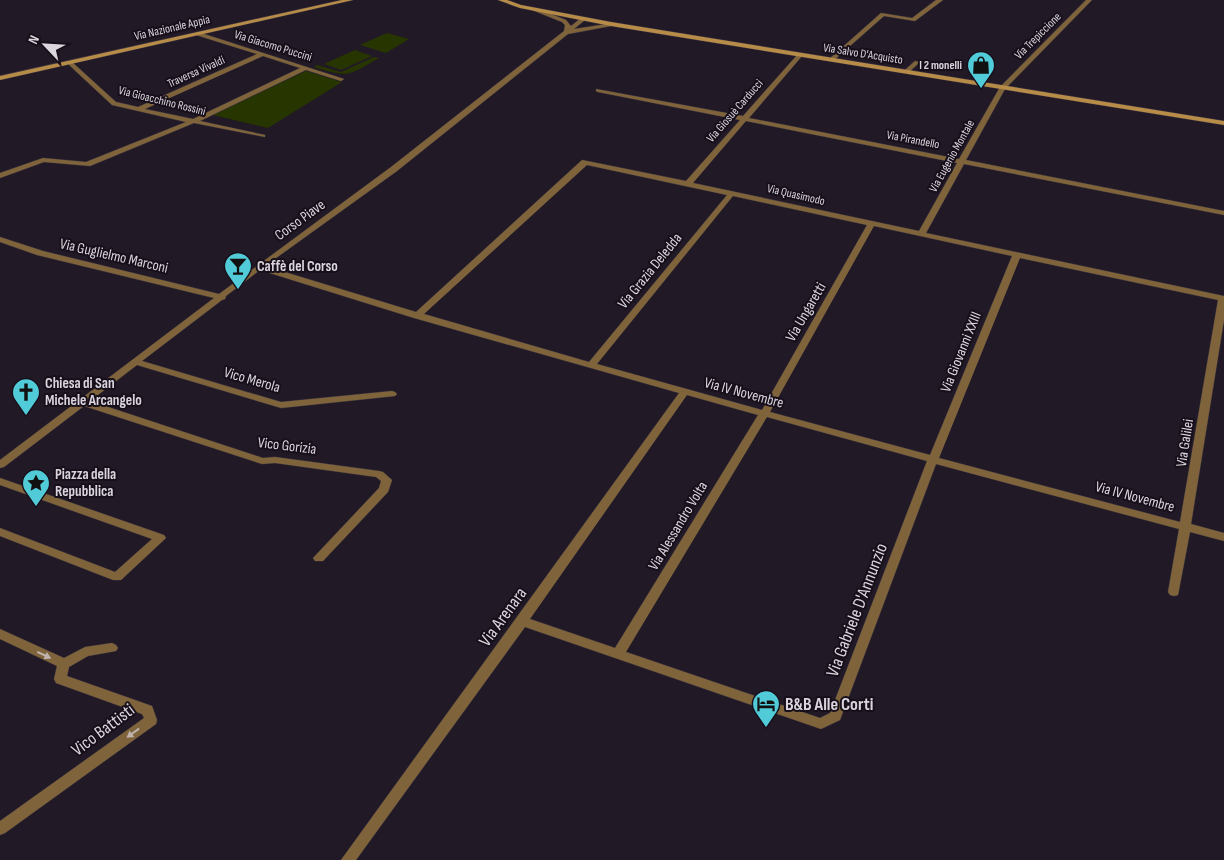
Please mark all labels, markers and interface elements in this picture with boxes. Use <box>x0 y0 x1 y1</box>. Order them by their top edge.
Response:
street label: Via Trepiccione <box>1011 9 1065 63</box>
street label: Via Nazionale Appia <box>133 12 212 44</box>
north arrow <box>20 20 70 70</box>
street label: Via Giacomo Puccini <box>232 27 314 65</box>
text: N <box>24 33 43 47</box>
street label: Via Salvo D'Acquisto <box>822 40 904 68</box>
shop icon: I 2 monelli <box>966 50 996 89</box>
street label: Traversa Vivaldi <box>165 53 227 91</box>
place label: I 2 monelli <box>919 58 962 73</box>
street label: Via Giosuè Carducci <box>704 76 766 146</box>
street label: Via Gioacchino Rossini <box>117 83 207 119</box>
street label: Via Eugenio Montale <box>926 117 978 195</box>
street label: Via Pirandello <box>885 128 941 152</box>
street label: Via Quasimodo <box>766 181 826 209</box>
street label: Corso Piave <box>271 195 329 245</box>
street label: Via Grazia Deledda <box>614 229 686 313</box>
street label: Via Guglielmo Marconi <box>58 234 170 278</box>
bar icon: Caffè del Corso <box>223 251 253 290</box>
place label: Caffè del Corso <box>257 257 338 276</box>
street label: Via Ungaretti <box>781 279 831 345</box>
street label: Via Giovanni XXIII <box>936 309 986 395</box>
street label: Vico Merola <box>222 363 283 397</box>
street label: Via IV Novembre <box>702 373 786 413</box>
place label: Chiesa di San Michele Arcangelo <box>45 374 142 410</box>
church icon: Chiesa di San Michele Arcangelo <box>11 377 41 416</box>
street label: Via Galilei <box>1172 417 1198 468</box>
street label: Vico Gorizia <box>257 433 318 459</box>
place label: Piazza della Repubblica <box>55 465 116 501</box>
place icon: Piazza della Repubblica <box>21 468 51 507</box>
street label: Via IV Novembre <box>1093 477 1177 517</box>
street label: Via Alessandro Volta <box>644 478 712 574</box>
street label: Via Gabriele D'Annunzio <box>822 540 892 680</box>
street label: Via Arenara <box>475 583 531 651</box>
one-way arrow <box>37 651 51 659</box>
hotel icon: B&B Alle Corti <box>751 689 781 728</box>
place label: B&B Alle Corti <box>785 694 873 715</box>
street label: Vico Battisti <box>67 699 139 761</box>
one-way arrow <box>127 727 140 738</box>

